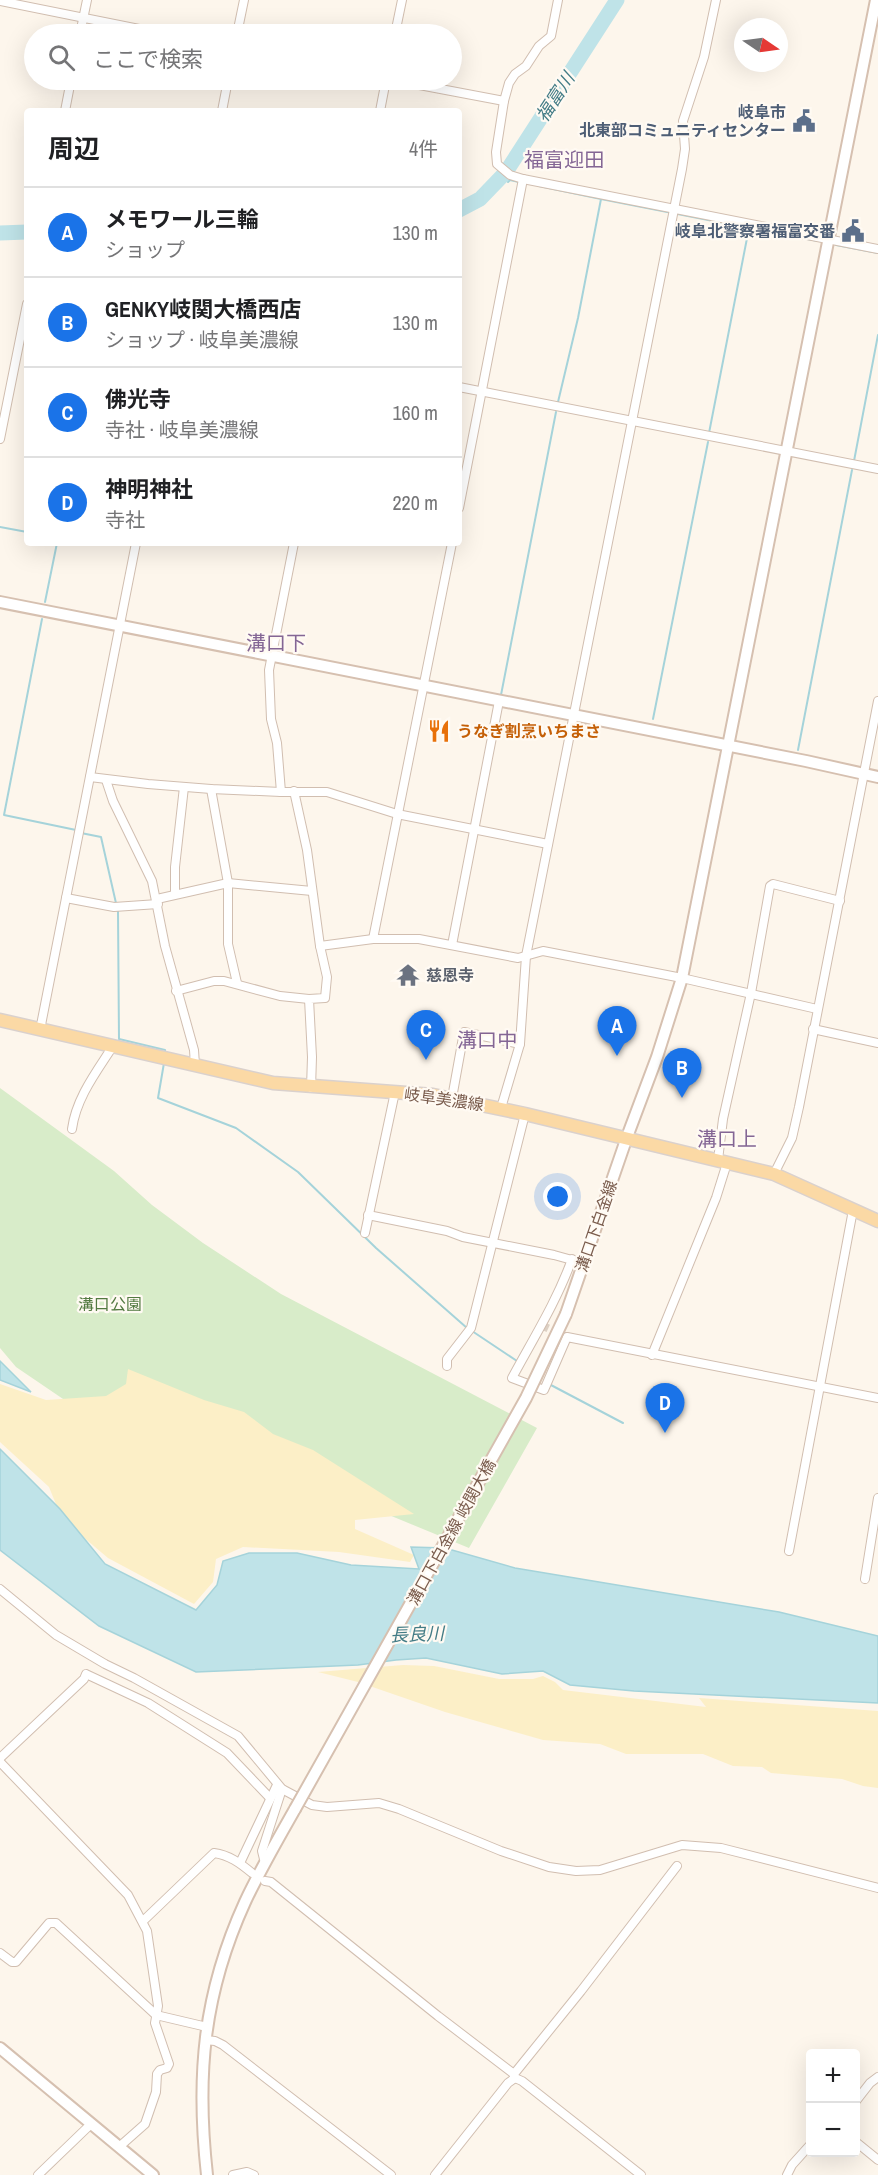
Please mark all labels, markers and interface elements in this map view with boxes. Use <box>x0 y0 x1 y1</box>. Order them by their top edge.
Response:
north arrow <box>734 18 788 72</box>
search box <box>24 24 462 90</box>
icon: search <box>45 41 78 74</box>
text: ここで検索 <box>93 44 203 74</box>
water label: 福富川 <box>530 66 581 126</box>
place label: 岐阜市 北東部コミュニティセンター <box>579 101 786 141</box>
public building icon: 岐阜市 北東部コミュニティセンター <box>791 108 817 134</box>
text: 周辺 <box>48 131 100 166</box>
text: 4件 <box>409 135 438 162</box>
district label: 福富迎田 <box>524 146 604 173</box>
text: メモワール三輪 <box>105 204 259 234</box>
public building icon: 岐阜北警察署福富交番 <box>840 218 866 244</box>
text: A <box>62 219 73 246</box>
text: 130 m <box>392 219 438 246</box>
place label: 岐阜北警察署福富交番 <box>675 220 835 242</box>
text: ショップ <box>105 236 185 263</box>
text: GENKY岐関大橋西店 <box>105 294 301 324</box>
text: B <box>62 309 73 336</box>
text: 130 m <box>392 309 438 336</box>
text: ショップ · 岐阜美濃線 <box>105 326 299 353</box>
text: 佛光寺 <box>105 384 171 414</box>
text: C <box>62 399 73 426</box>
text: 160 m <box>392 399 438 426</box>
text: 寺社 · 岐阜美濃線 <box>105 416 259 443</box>
text: 神明神社 <box>105 474 193 504</box>
text: D <box>62 489 73 516</box>
text: 220 m <box>392 489 438 516</box>
text: 寺社 <box>105 506 145 533</box>
district label: 溝口下 <box>246 629 306 656</box>
restaurant icon: うなぎ割烹いちまさ <box>426 718 452 744</box>
place label: うなぎ割烹いちまさ <box>457 720 601 742</box>
temple icon: 慈恩寺 <box>395 962 421 988</box>
place label: 慈恩寺 <box>426 964 474 986</box>
pin: A <box>598 1006 636 1056</box>
pin: C <box>406 1010 446 1060</box>
district label: 溝口中 <box>457 1026 517 1053</box>
pin: B <box>662 1048 702 1098</box>
street label: 岐阜美濃線 <box>403 1083 485 1115</box>
district label: 溝口上 <box>697 1125 757 1152</box>
street label: 溝口下白金線 <box>570 1177 622 1275</box>
your location <box>543 1182 572 1211</box>
park label: 溝口公園 <box>78 1293 142 1315</box>
pin: D <box>646 1384 684 1433</box>
street label: 溝口下白金線 岐関大橋 <box>402 1455 500 1609</box>
water label: 長良川 <box>390 1620 446 1647</box>
map controls <box>806 2049 860 2157</box>
button: + <box>806 2049 860 2103</box>
button: − <box>806 2103 860 2157</box>

